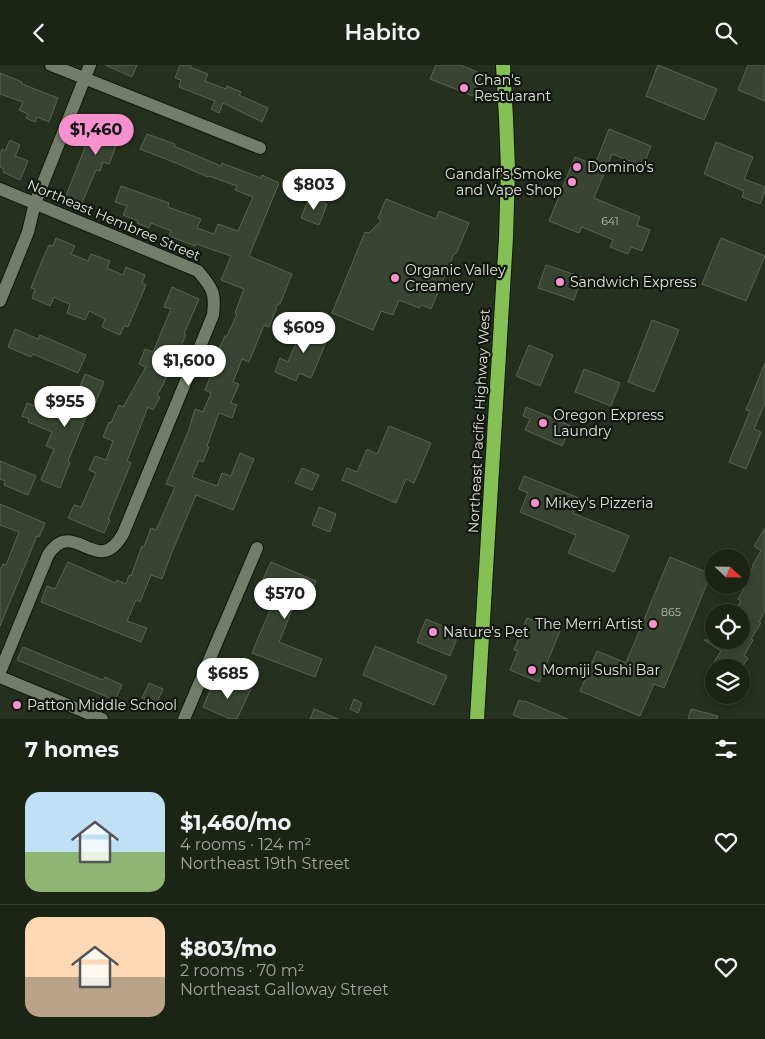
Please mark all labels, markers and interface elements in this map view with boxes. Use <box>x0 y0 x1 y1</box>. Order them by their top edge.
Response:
icon: back <box>25 19 53 47</box>
text: Habito <box>345 19 420 46</box>
icon: search <box>712 19 740 47</box>
place label: Chan's Restuarant <box>474 71 552 105</box>
marker: Chan's Restuarant <box>458 82 470 94</box>
pin: $1,460 <box>55 113 137 156</box>
text: $1,460 <box>70 120 122 139</box>
place label: Domino's <box>587 158 654 176</box>
marker: Domino's <box>571 161 583 173</box>
place label: Gandalf's Smoke and Vape Shop <box>445 165 562 199</box>
pin: $803 <box>284 169 344 211</box>
street label: Northeast Hembree Street <box>25 175 204 265</box>
text: $803 <box>294 175 334 194</box>
marker: Gandalf's Smoke and Vape Shop <box>566 176 578 188</box>
house number: 641 <box>601 214 619 228</box>
place label: Organic Valley Creamery <box>405 261 506 295</box>
marker: Organic Valley Creamery <box>389 272 401 284</box>
place label: Sandwich Express <box>570 273 697 291</box>
marker: Sandwich Express <box>554 276 566 288</box>
street label: Northeast Pacific Highway West <box>464 308 494 534</box>
pin: $609 <box>274 311 334 354</box>
text: $609 <box>283 318 325 337</box>
pin: $1,600 <box>148 345 230 387</box>
text: $1,600 <box>163 351 215 370</box>
pin: $955 <box>35 385 95 428</box>
text: $955 <box>45 392 85 411</box>
place label: Oregon Express Laundry <box>553 406 664 440</box>
marker: Oregon Express Laundry <box>537 417 549 429</box>
place label: Mikey's Pizzeria <box>545 494 653 512</box>
marker: Mikey's Pizzeria <box>529 497 541 509</box>
north arrow <box>705 549 750 594</box>
map controls <box>705 549 750 704</box>
pin: $570 <box>255 577 315 620</box>
text: $570 <box>265 584 305 603</box>
button: locate <box>705 604 750 649</box>
house number: 865 <box>661 605 681 619</box>
place label: The Merri Artist <box>535 615 643 633</box>
marker: The Merri Artist <box>647 618 659 630</box>
place label: Nature's Pet <box>443 623 529 641</box>
marker: Nature's Pet <box>427 626 439 638</box>
pin: $685 <box>198 657 258 700</box>
button: layers <box>705 659 750 704</box>
place label: Momiji Sushi Bar <box>542 661 661 679</box>
text: $685 <box>208 664 248 683</box>
marker: Momiji Sushi Bar <box>526 664 538 676</box>
place label: Patton Middle School <box>27 696 177 714</box>
marker: Patton Middle School <box>11 699 23 711</box>
icon: filters <box>712 735 740 763</box>
text: 7 homes <box>25 737 119 762</box>
text: $1,460/mo <box>180 810 291 835</box>
icon: home <box>65 812 125 872</box>
icon: heart <box>712 828 740 856</box>
text: 4 rooms · 124 m² <box>180 835 311 854</box>
text: Northeast 19th Street <box>180 854 350 873</box>
text: $803/mo <box>180 936 277 961</box>
icon: home <box>65 937 125 997</box>
icon: heart <box>712 953 740 981</box>
text: 2 rooms · 70 m² <box>180 961 305 980</box>
text: Northeast Galloway Street <box>180 980 389 999</box>

